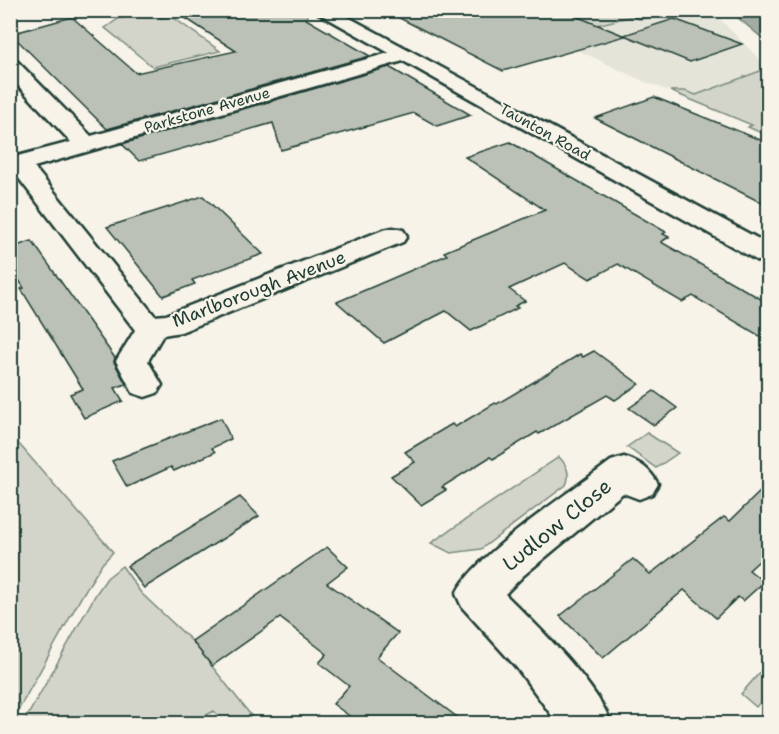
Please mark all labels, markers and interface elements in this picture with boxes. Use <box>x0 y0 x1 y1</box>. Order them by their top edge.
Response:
street label: Parkstone Avenue <box>142 82 272 138</box>
street label: Taunton Road <box>496 99 595 166</box>
street label: Marlborough Avenue <box>169 245 349 333</box>
street label: Ludlow Close <box>496 472 618 578</box>

